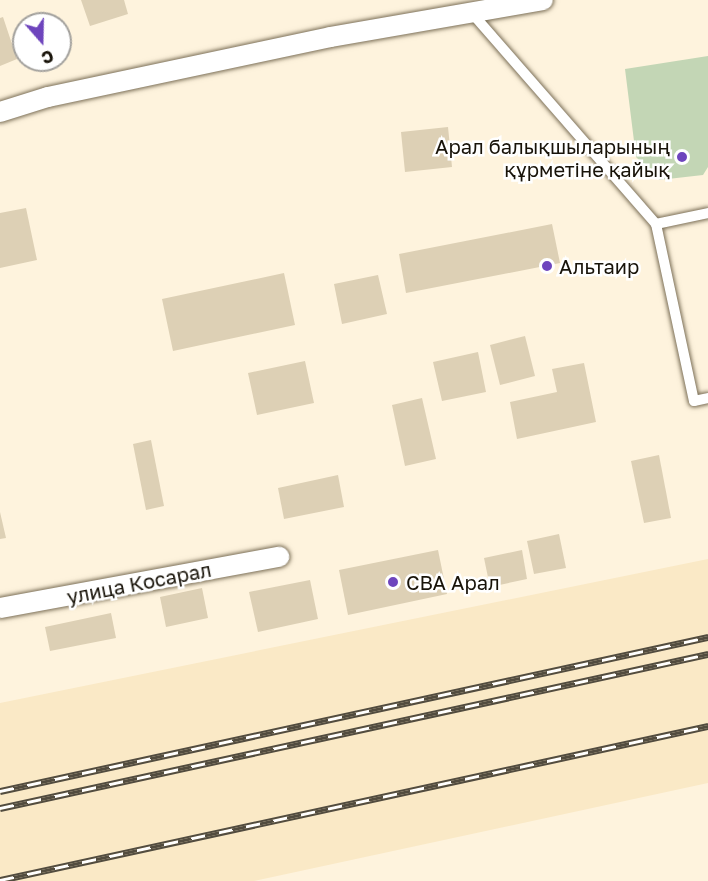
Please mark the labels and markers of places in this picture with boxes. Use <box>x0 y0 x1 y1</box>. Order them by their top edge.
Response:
place label: Арал балықшыларының құрметіне қайық <box>435 134 670 181</box>
marker: Арал балықшыларының құрметіне қайық <box>675 150 689 164</box>
place label: Альтаир <box>559 254 639 278</box>
marker: Альтаир <box>540 259 554 273</box>
place label: СВА Арал <box>406 570 500 594</box>
marker: СВА Арал <box>384 573 402 591</box>

